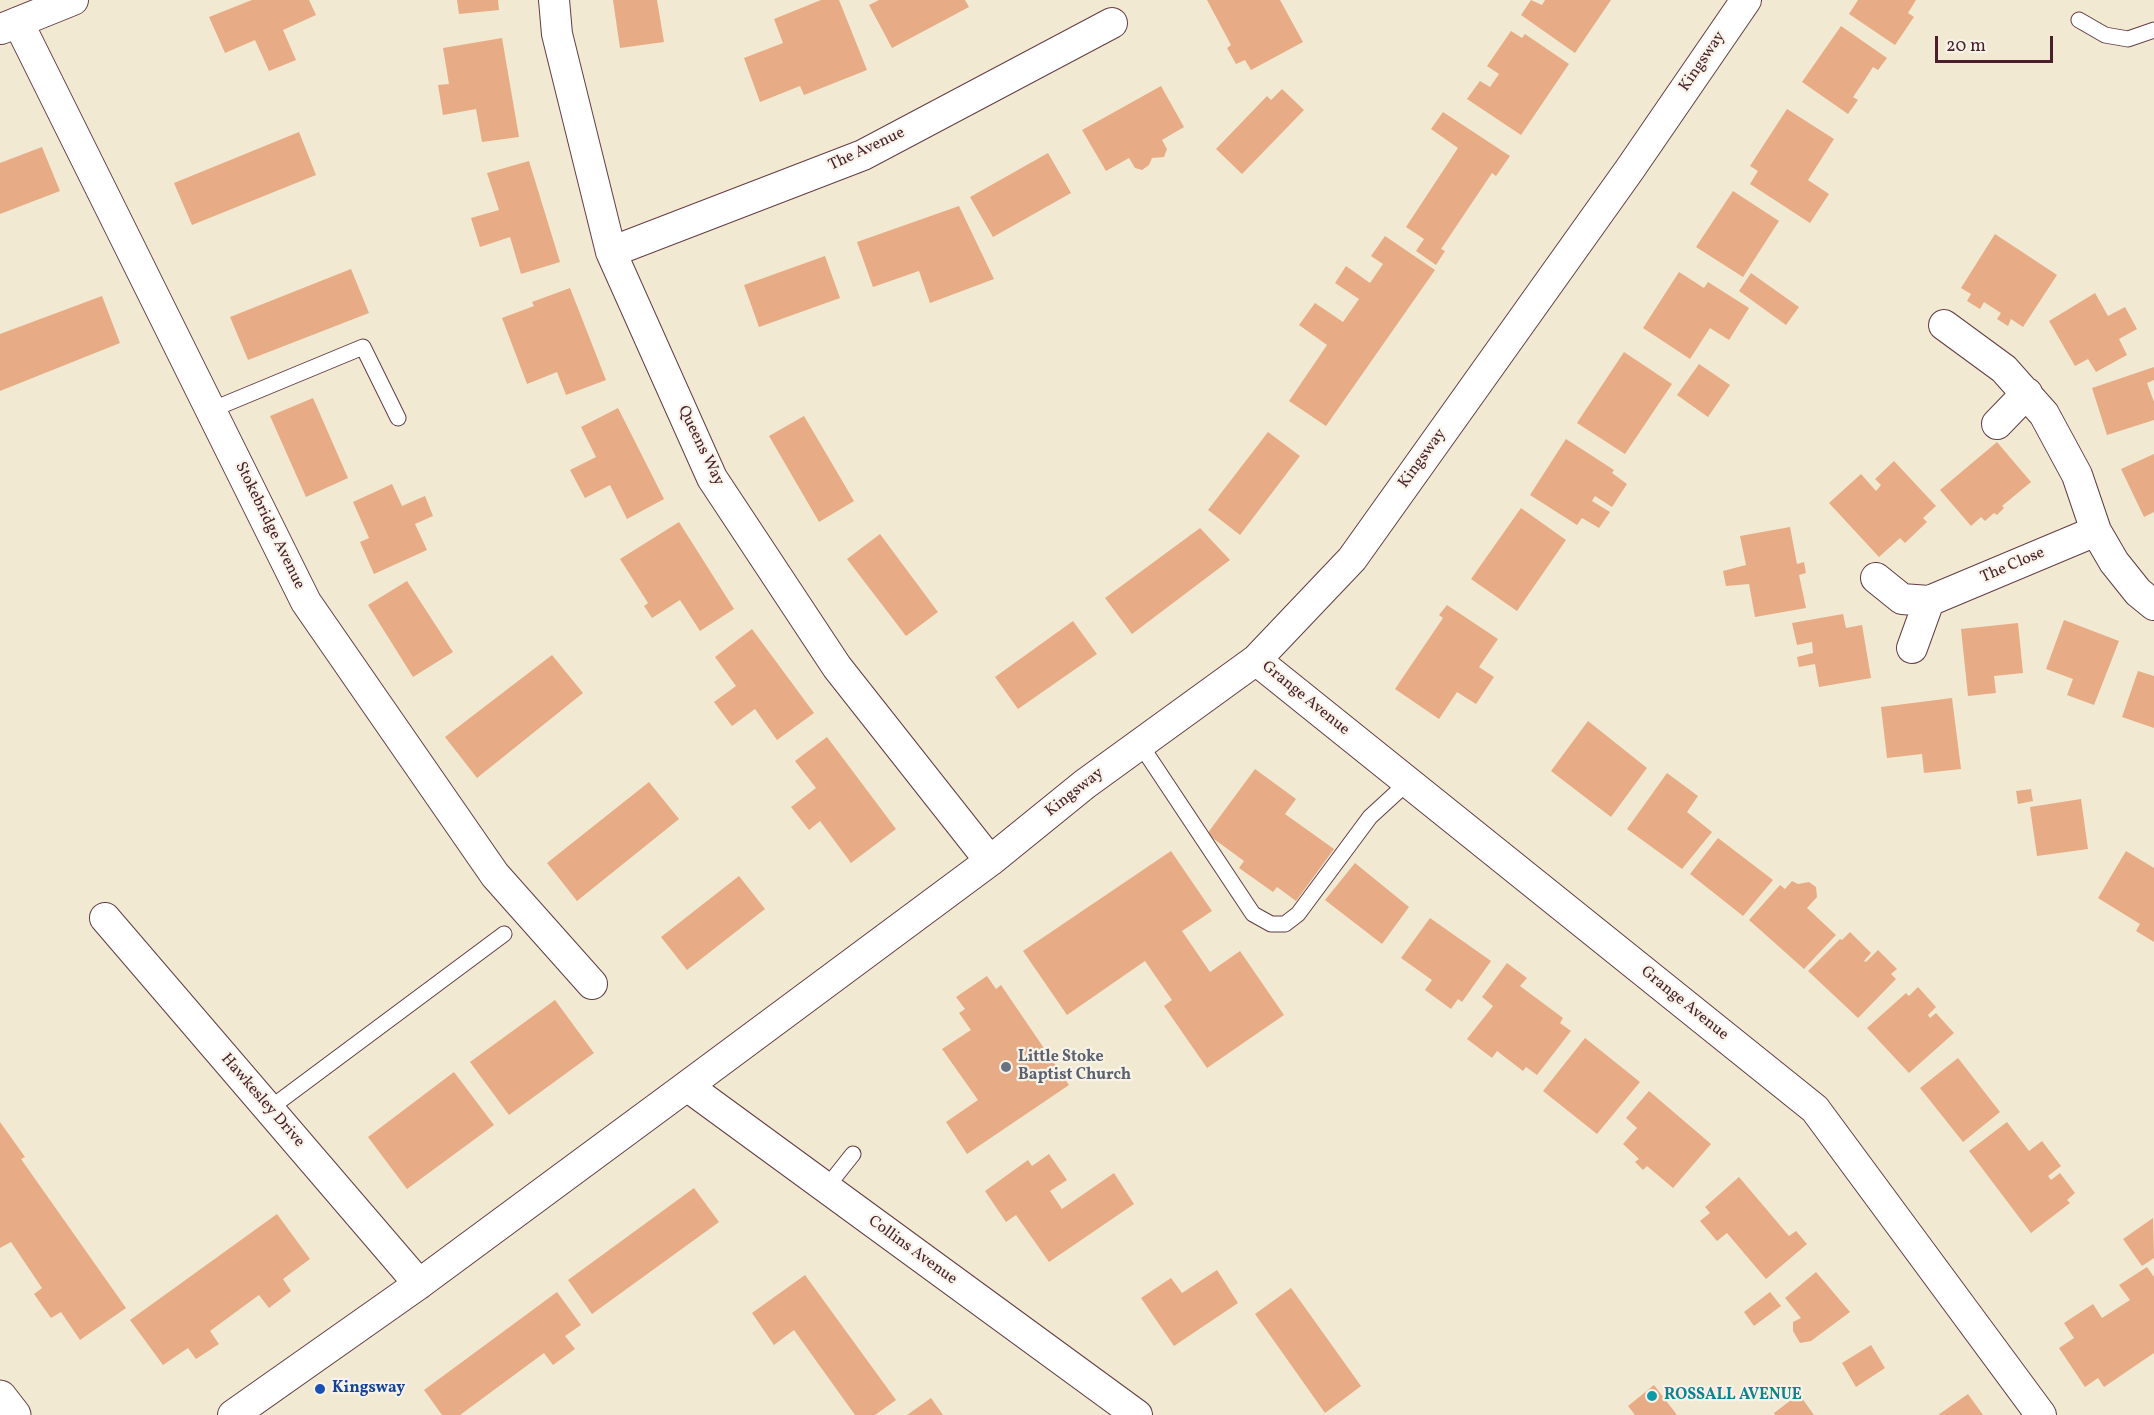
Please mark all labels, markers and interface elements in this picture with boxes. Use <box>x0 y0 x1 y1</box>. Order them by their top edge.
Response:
scale bar <box>1938 24 2056 62</box>
street label: Kingsway <box>1676 28 1730 96</box>
text: 20 m <box>1946 34 1986 59</box>
street label: The Avenue <box>826 124 908 176</box>
street label: Queens Way <box>672 403 728 489</box>
street label: Kingsway <box>1395 426 1451 492</box>
street label: Stokebridge Avenue <box>230 459 308 593</box>
street label: The Close <box>1978 544 2048 588</box>
street label: Grange Avenue <box>1257 658 1353 740</box>
street label: Kingsway <box>1042 764 1108 822</box>
street label: Grange Avenue <box>1636 963 1732 1045</box>
place label: Little Stoke Baptist Church <box>1018 1048 1131 1086</box>
street label: Hawkesley Drive <box>216 1050 308 1152</box>
marker: Little Stoke Baptist Church <box>999 1060 1013 1074</box>
street label: Collins Avenue <box>864 1212 960 1290</box>
place label: Kingsway <box>332 1379 405 1399</box>
marker: Kingsway <box>313 1382 327 1396</box>
place label: ROSSALL AVENUE <box>1664 1386 1802 1406</box>
marker: ROSSALL AVENUE <box>1645 1389 1659 1403</box>

